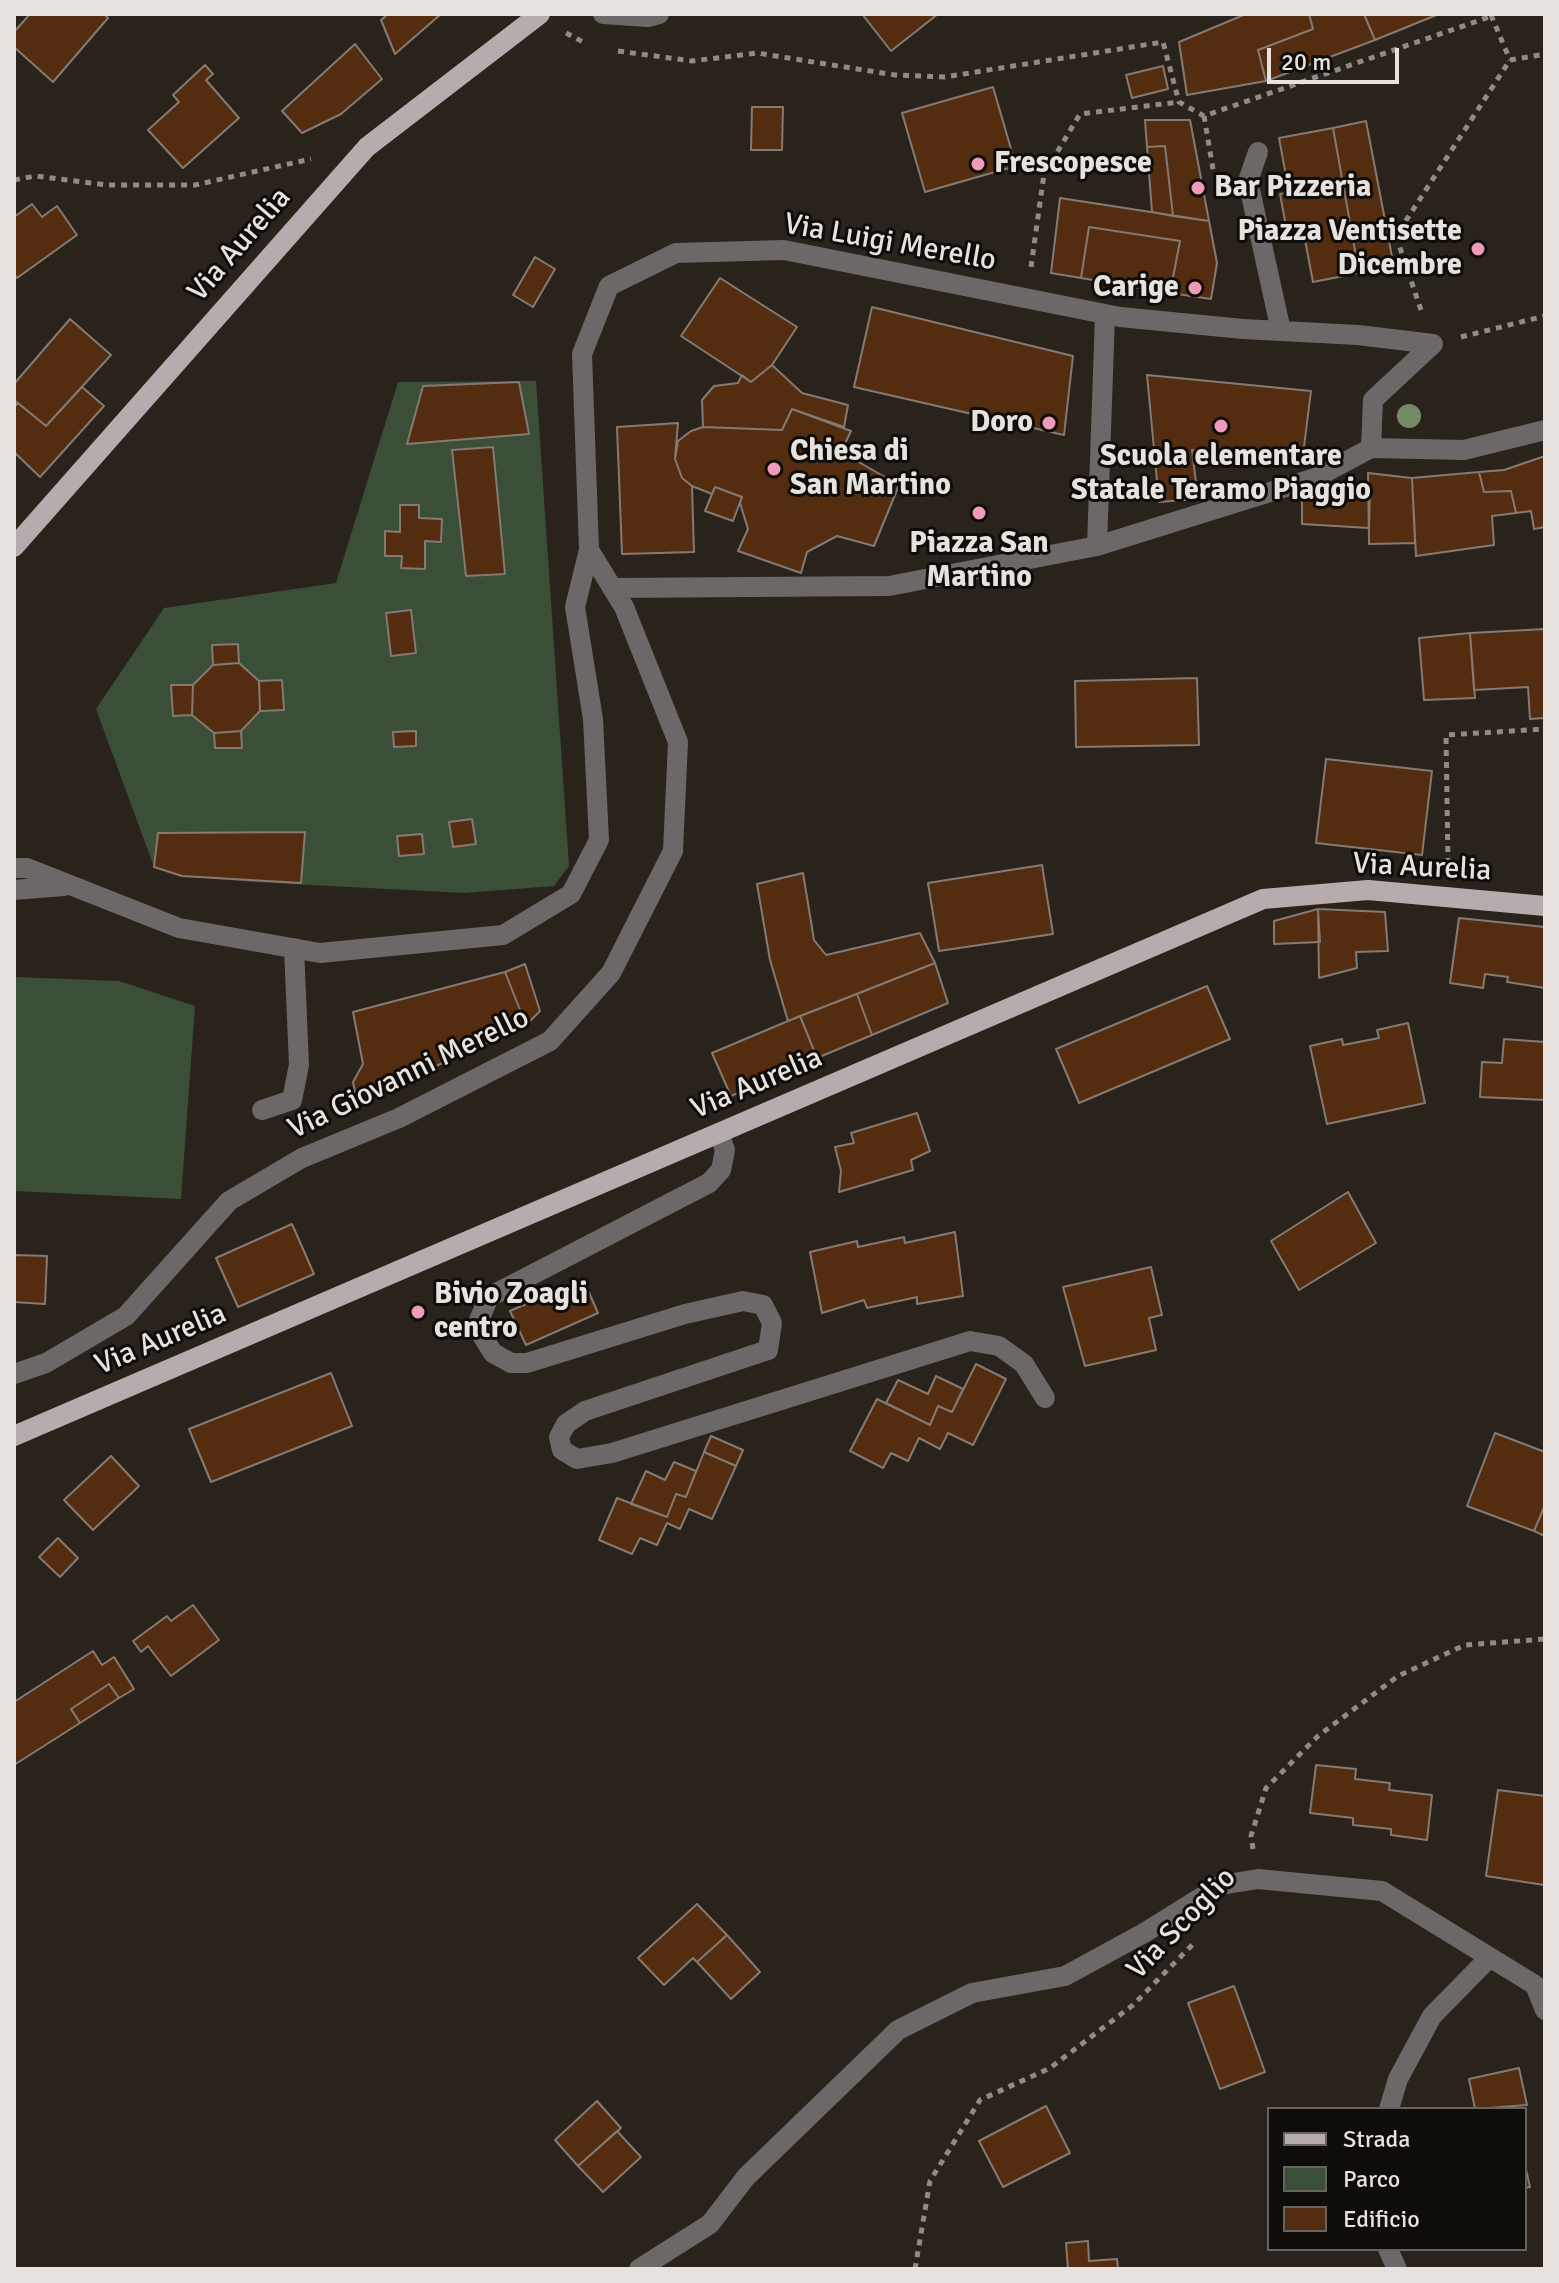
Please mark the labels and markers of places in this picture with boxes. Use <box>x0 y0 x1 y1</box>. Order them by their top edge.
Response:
place label: Frescopesce <box>994 146 1152 182</box>
marker: Frescopesce <box>969 155 987 173</box>
place label: Bar Pizzeria <box>1214 170 1371 206</box>
marker: Bar Pizzeria <box>1189 179 1207 197</box>
place label: Piazza Ventisette Dicembre <box>1237 214 1462 284</box>
marker: Piazza Ventisette Dicembre <box>1469 240 1487 258</box>
place label: Carige <box>1093 270 1179 306</box>
marker: Carige <box>1186 279 1204 297</box>
place label: Doro <box>970 405 1033 441</box>
marker: Doro <box>1040 414 1058 432</box>
marker: Scuola elementare Statale Teramo Piaggio <box>1212 417 1230 435</box>
place label: Chiesa di San Martino <box>790 434 951 504</box>
place label: Scuola elementare Statale Teramo Piaggio <box>1071 439 1371 510</box>
marker: Chiesa di San Martino <box>765 460 783 478</box>
marker: Piazza San Martino <box>970 504 988 522</box>
place label: Piazza San Martino <box>909 526 1049 596</box>
place label: Bivio Zoagli centro <box>434 1277 588 1348</box>
marker: Bivio Zoagli centro <box>409 1303 427 1321</box>

